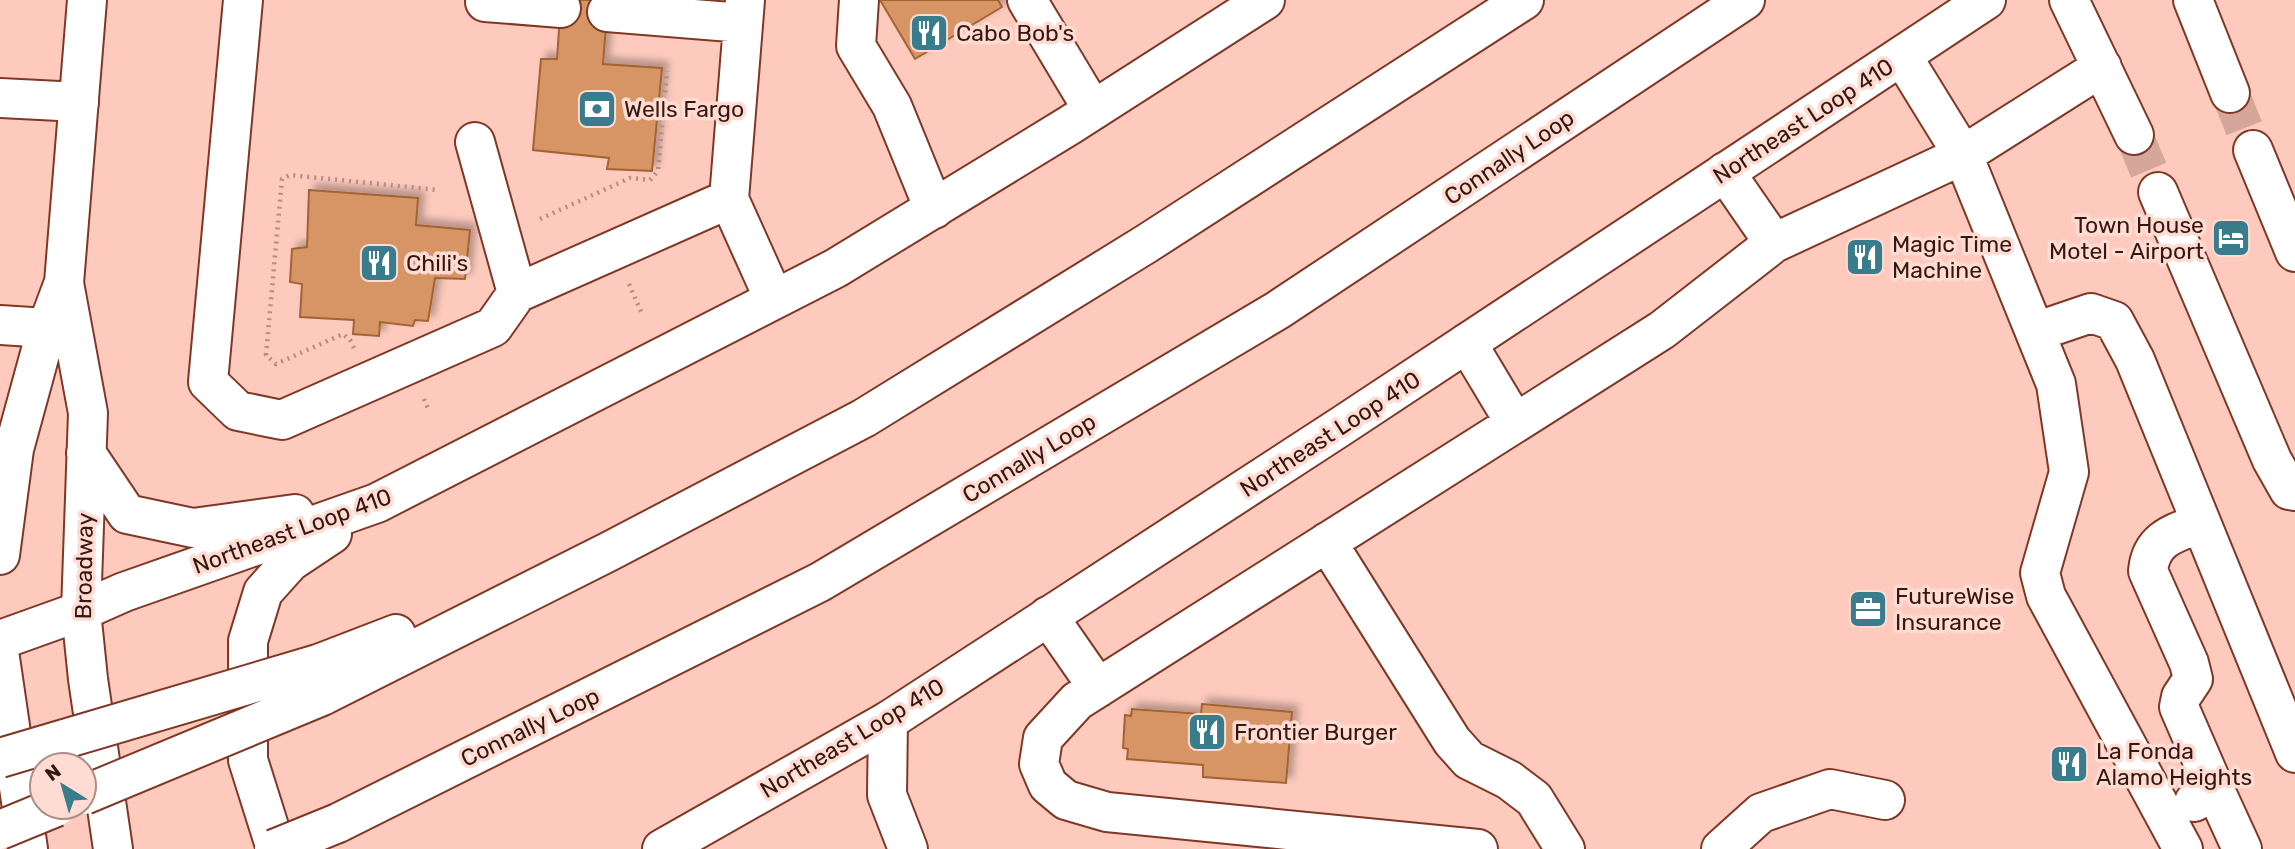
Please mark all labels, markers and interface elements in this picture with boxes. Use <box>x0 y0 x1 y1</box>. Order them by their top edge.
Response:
restaurant icon: Cabo Bob's <box>908 12 950 54</box>
place label: Cabo Bob's <box>956 19 1074 47</box>
street label: Northeast Loop 410 <box>1707 52 1899 190</box>
bank icon: Wells Fargo <box>576 88 618 130</box>
place label: Wells Fargo <box>624 95 744 123</box>
street label: Connally Loop <box>1439 103 1579 211</box>
place label: Town House Motel - Airport <box>2049 211 2204 265</box>
hotel icon: Town House Motel - Airport <box>2210 217 2252 259</box>
place label: Magic Time Machine <box>1892 230 2012 284</box>
restaurant icon: Magic Time Machine <box>1844 236 1886 278</box>
restaurant icon: Chili's <box>358 242 400 284</box>
place label: Chili's <box>406 249 468 277</box>
street label: Northeast Loop 410 <box>1234 365 1426 503</box>
street label: Connally Loop <box>957 407 1101 509</box>
street label: Northeast Loop 410 <box>189 482 395 580</box>
street label: Broadway <box>69 512 99 620</box>
place label: FutureWise Insurance <box>1895 582 2014 636</box>
office icon: FutureWise Insurance <box>1847 588 1889 630</box>
street label: Northeast Loop 410 <box>755 672 949 804</box>
street label: Connally Loop <box>456 681 604 773</box>
restaurant icon: Frontier Burger <box>1186 711 1228 753</box>
place label: Frontier Burger <box>1234 718 1397 746</box>
place label: La Fonda Alamo Heights <box>2096 737 2252 791</box>
restaurant icon: La Fonda Alamo Heights <box>2048 743 2090 785</box>
north arrow <box>28 751 98 821</box>
text: N <box>41 760 65 786</box>

